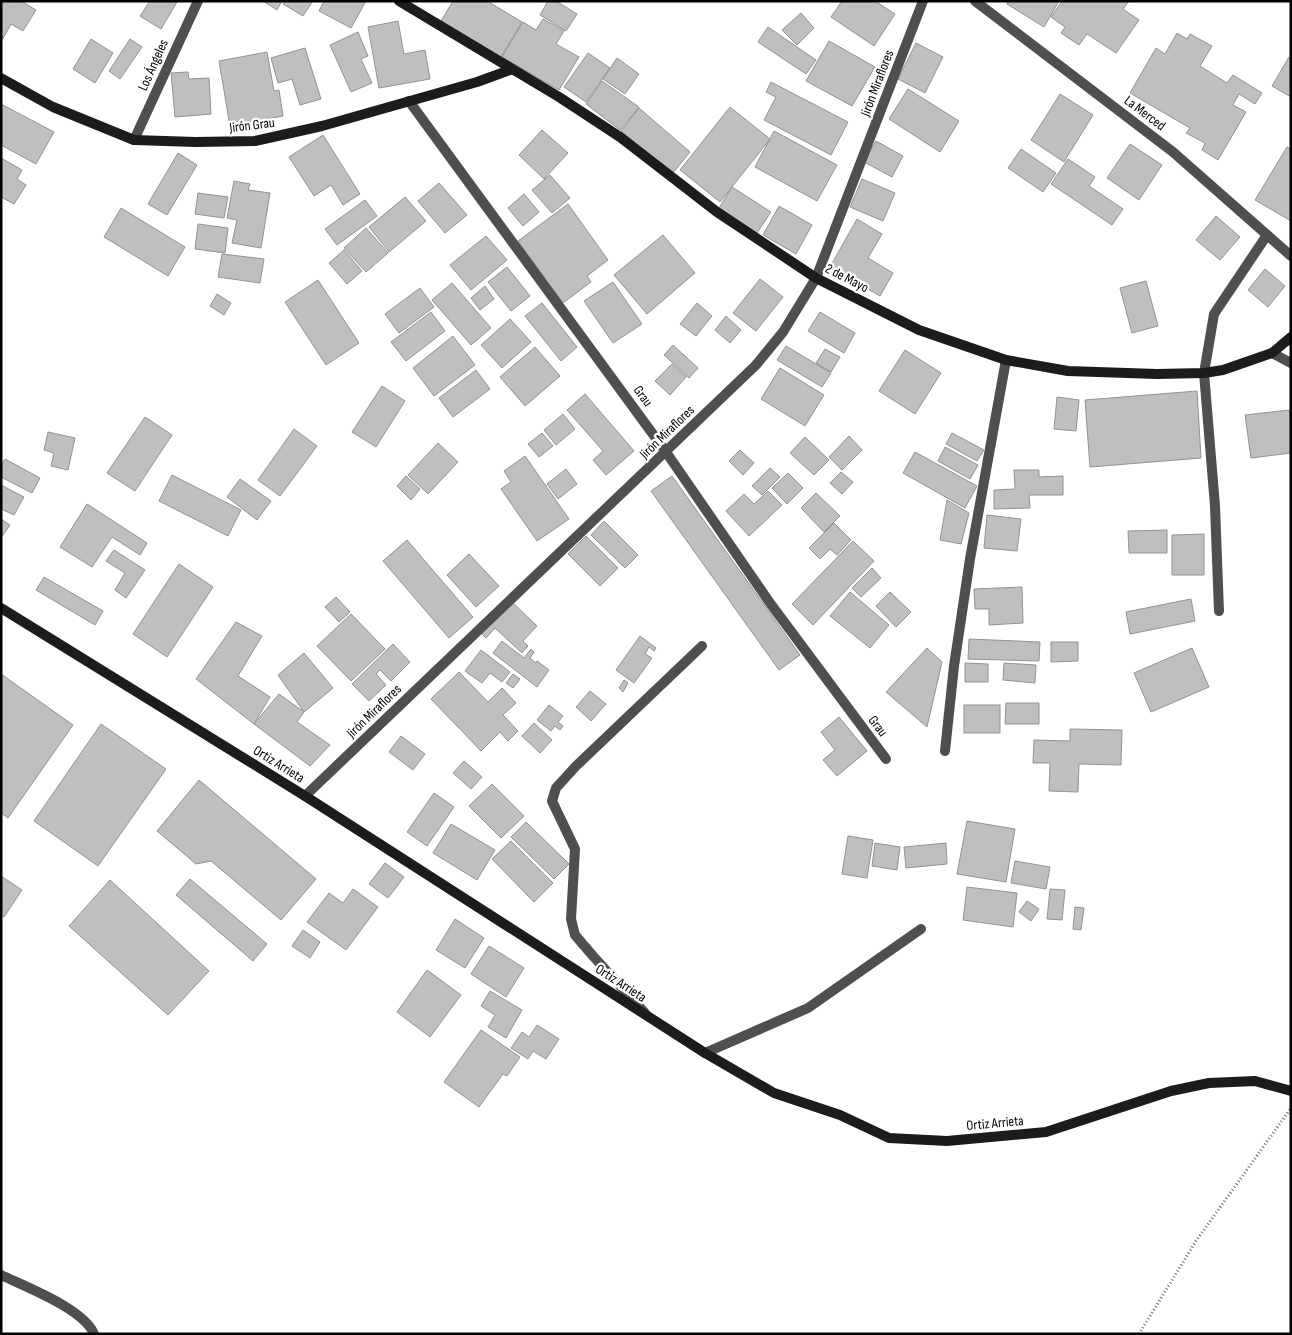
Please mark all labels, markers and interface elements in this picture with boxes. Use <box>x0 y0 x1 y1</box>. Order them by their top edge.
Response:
street label: Los Ángeles <box>134 37 172 93</box>
street label: Jirón Miraflores <box>856 47 897 120</box>
street label: La Merced <box>1121 92 1169 134</box>
street label: Jirón Grau <box>227 114 276 136</box>
street label: 2 de Mayo <box>822 260 872 296</box>
street label: Grau <box>630 382 656 410</box>
street label: Jirón Miraflores <box>635 402 698 463</box>
street label: Jirón Miraflores <box>342 681 405 742</box>
street label: Grau <box>865 712 892 740</box>
street label: Ortiz Arrieta <box>250 742 308 786</box>
street label: Ortiz Arrieta <box>592 960 650 1006</box>
street label: Ortiz Arrieta <box>966 1112 1024 1134</box>

